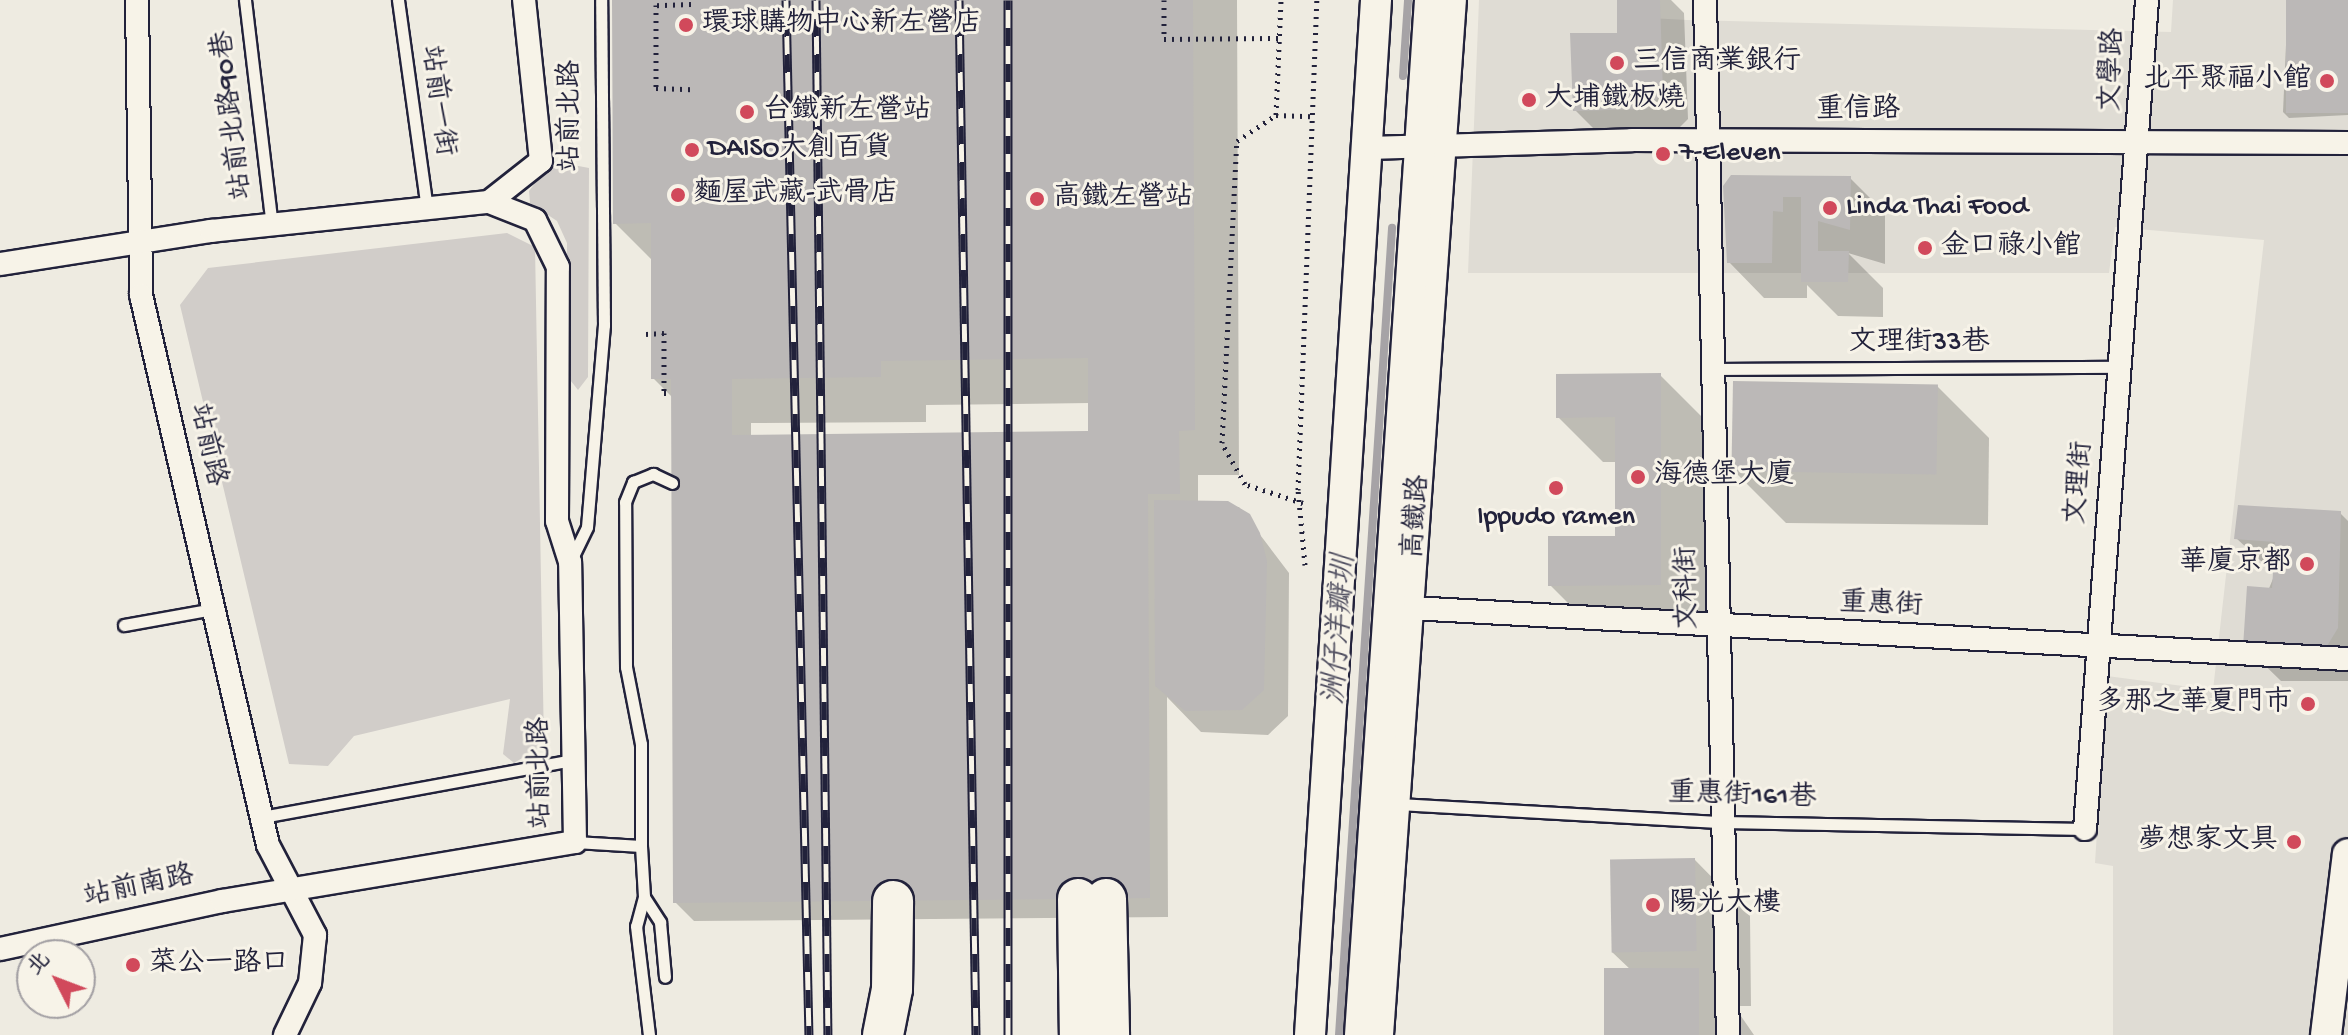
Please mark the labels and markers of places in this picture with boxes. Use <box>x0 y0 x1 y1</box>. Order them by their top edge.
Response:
place label: 環球購物中心新左營店 <box>702 8 982 42</box>
marker: 環球購物中心新左營店 <box>677 16 695 34</box>
place label: 三信商業銀行 <box>1633 46 1801 80</box>
marker: 三信商業銀行 <box>1608 54 1626 72</box>
place label: 北平聚福小館 <box>2143 64 2311 98</box>
marker: 北平聚福小館 <box>2318 72 2336 90</box>
place label: 大埔鐵板燒 <box>1545 83 1685 117</box>
marker: 大埔鐵板燒 <box>1520 91 1538 109</box>
place label: 台鐵新左營站 <box>763 95 931 129</box>
marker: 台鐵新左營站 <box>738 103 756 121</box>
place label: DAISO大創百貨 <box>708 133 891 167</box>
place label: 7-Eleven <box>1679 137 1781 171</box>
marker: DAISO大創百貨 <box>683 141 701 159</box>
marker: 7-Eleven <box>1654 145 1672 163</box>
place label: 麵屋武藏-武骨店 <box>694 178 899 212</box>
place label: 高鐵左營站 <box>1053 182 1193 216</box>
marker: 麵屋武藏-武骨店 <box>669 186 687 204</box>
marker: 高鐵左營站 <box>1028 190 1046 208</box>
place label: Linda Thai Food <box>1846 191 2028 225</box>
marker: Linda Thai Food <box>1821 199 1839 217</box>
place label: 金口祿小館 <box>1941 231 2081 265</box>
marker: 金口祿小館 <box>1916 239 1934 257</box>
place label: 海德堡大廈 <box>1654 460 1794 494</box>
marker: 海德堡大廈 <box>1629 468 1647 486</box>
marker: Ippudo ramen <box>1547 479 1565 497</box>
place label: Ippudo ramen <box>1477 501 1635 535</box>
place label: 華廈京都 <box>2179 547 2291 581</box>
marker: 華廈京都 <box>2298 555 2316 573</box>
place label: 多那之華夏門市 <box>2096 687 2292 721</box>
marker: 多那之華夏門市 <box>2299 695 2317 713</box>
place label: 夢想家文具 <box>2138 825 2278 859</box>
marker: 夢想家文具 <box>2285 833 2303 851</box>
place label: 陽光大樓 <box>1669 888 1781 922</box>
marker: 陽光大樓 <box>1644 896 1662 914</box>
place label: 菜公一路口 <box>149 948 289 982</box>
marker: 菜公一路口 <box>124 956 142 974</box>

